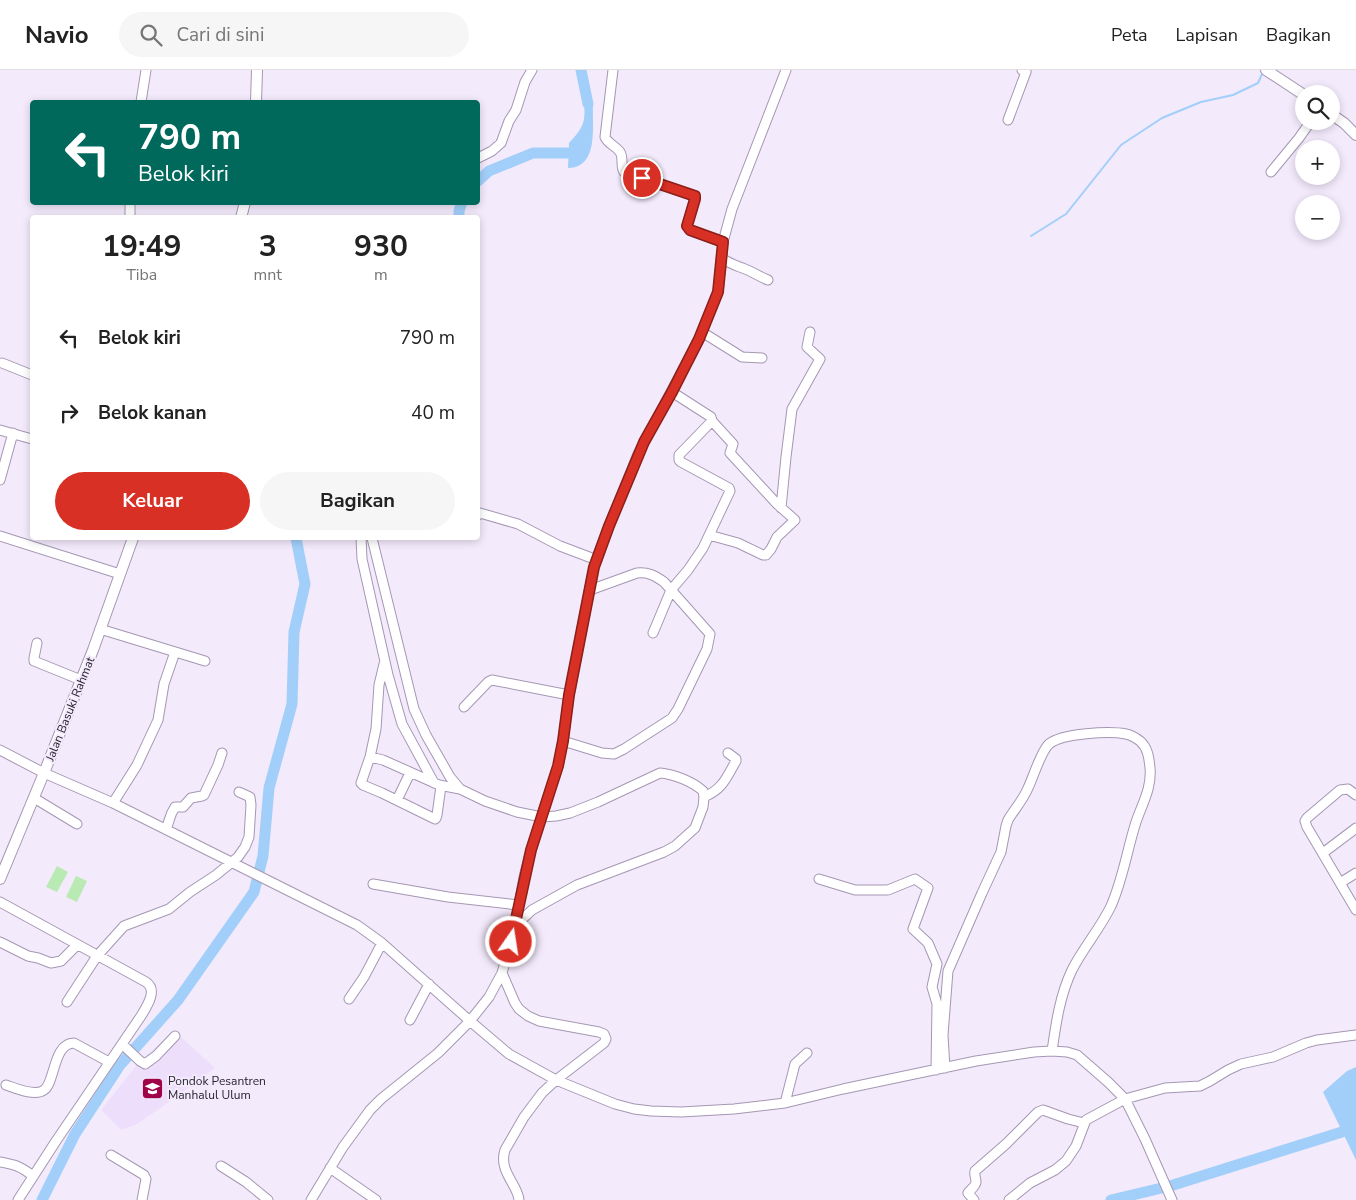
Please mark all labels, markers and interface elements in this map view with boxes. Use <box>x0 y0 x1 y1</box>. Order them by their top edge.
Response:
search box <box>119 12 469 57</box>
text: Navio <box>25 19 89 51</box>
icon: search <box>137 21 165 49</box>
text: Cari di sini <box>177 22 264 48</box>
text: Peta <box>1111 23 1147 47</box>
text: Lapisan <box>1175 23 1238 47</box>
text: Bagikan <box>1266 23 1331 47</box>
map controls <box>1295 85 1340 240</box>
button: search <box>1295 85 1340 130</box>
text: 790 m <box>138 114 241 161</box>
icon: left <box>55 120 120 185</box>
button: + <box>1295 140 1340 185</box>
pin <box>621 157 663 199</box>
text: Belok kiri <box>138 159 229 189</box>
icon: arrive <box>628 164 656 192</box>
button: − <box>1295 195 1340 240</box>
text: 19:49 <box>102 226 181 267</box>
text: 3 <box>259 226 277 267</box>
text: 930 <box>354 226 408 267</box>
text: Tiba <box>126 264 157 286</box>
text: mnt <box>254 264 282 286</box>
text: m <box>374 264 388 286</box>
icon: left <box>55 324 83 352</box>
text: Belok kiri <box>98 325 181 351</box>
text: 790 m <box>400 325 455 351</box>
icon: right <box>55 399 83 427</box>
text: Belok kanan <box>98 400 207 426</box>
text: 40 m <box>411 400 455 426</box>
button: Keluar <box>55 472 250 530</box>
button: Bagikan <box>260 472 455 530</box>
street label: Jalan Basuki Rahmat <box>41 654 98 764</box>
position arrow <box>484 915 536 967</box>
place label: Pondok Pesantren Manhalul Ulum <box>168 1073 266 1103</box>
school or university icon: Pondok Pesantren Manhalul Ulum <box>140 1076 164 1100</box>

